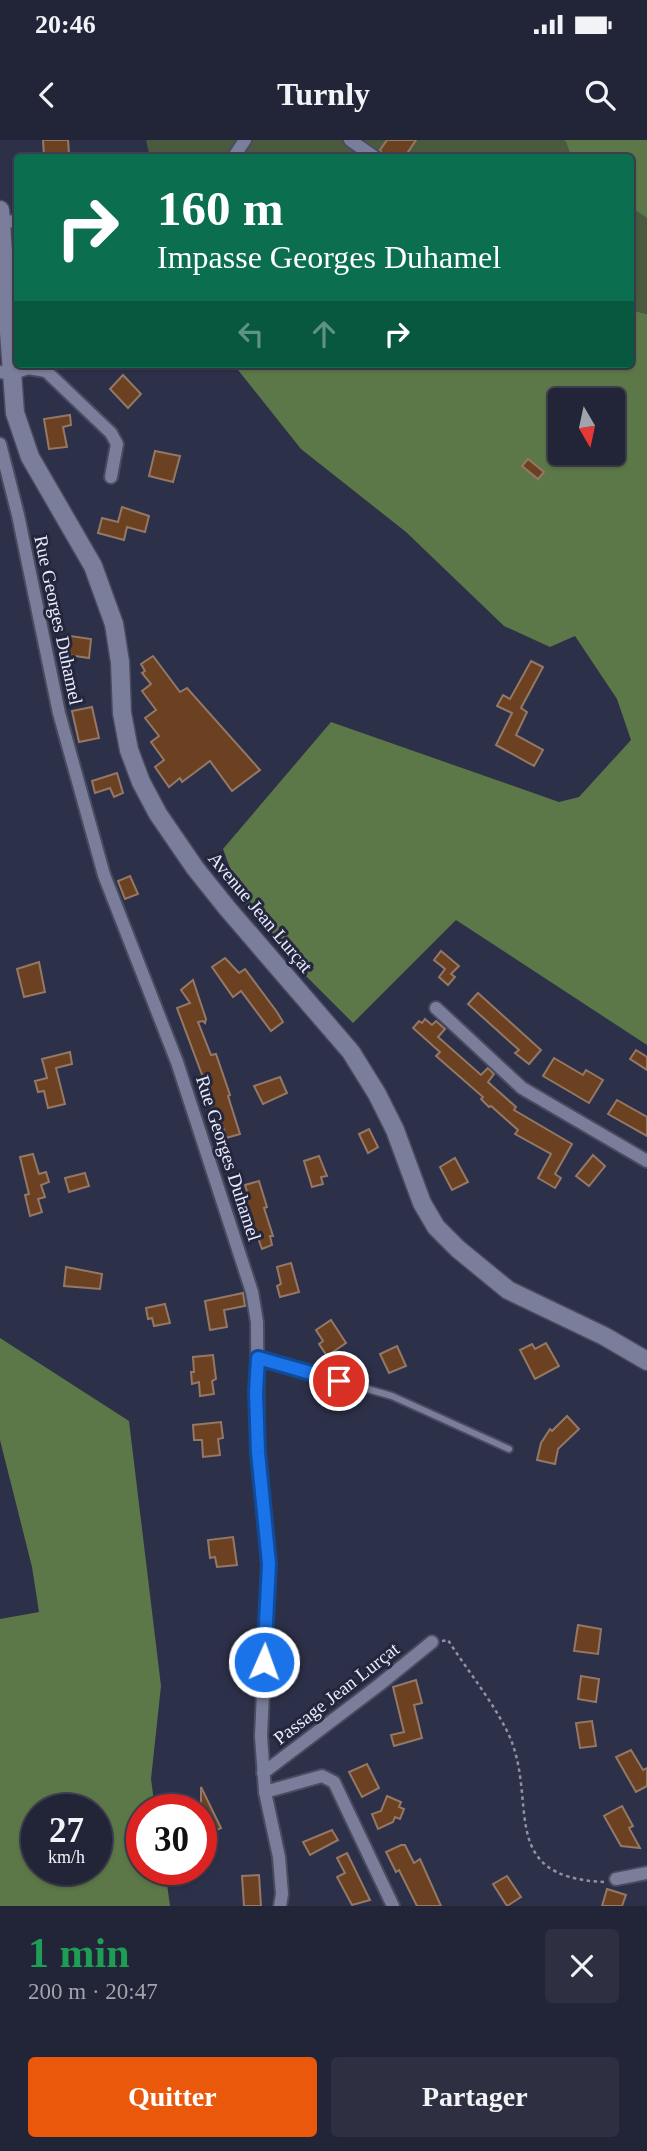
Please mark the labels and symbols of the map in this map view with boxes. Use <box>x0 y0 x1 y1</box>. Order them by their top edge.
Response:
north arrow <box>548 388 625 466</box>
street label: Rue Georges Duhamel <box>30 533 87 707</box>
street label: Avenue Jean Lurçat <box>204 848 317 977</box>
street label: Rue Georges Duhamel <box>192 1073 265 1244</box>
pin <box>309 1351 369 1411</box>
position arrow <box>227 1625 301 1699</box>
street label: Passage Jean Lurçat <box>270 1638 404 1749</box>
speed limit sign: 30 <box>126 1794 217 1885</box>

